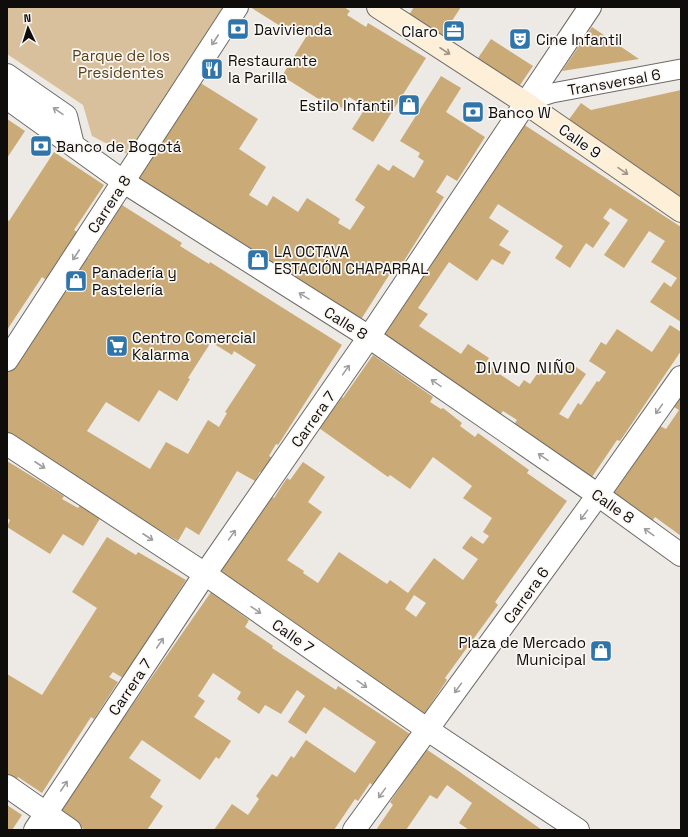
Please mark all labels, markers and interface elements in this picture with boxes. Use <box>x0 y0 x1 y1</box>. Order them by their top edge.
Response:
north arrow <box>8 8 48 48</box>
text: N <box>23 11 31 25</box>
bank icon: Davivienda <box>225 16 251 42</box>
office icon: Claro <box>441 18 467 44</box>
place label: Davivienda <box>254 20 332 39</box>
place label: Claro <box>401 22 438 41</box>
theatre icon: Cine Infantil <box>507 26 533 52</box>
place label: Cine Infantil <box>536 30 622 49</box>
one-way arrow <box>211 34 219 46</box>
park label: Parque de los Presidentes <box>72 46 170 82</box>
one-way arrow <box>440 47 451 55</box>
place label: Restaurante la Parilla <box>228 51 317 87</box>
restaurant icon: Restaurante la Parilla <box>199 56 225 82</box>
street label: Transversal 6 <box>566 64 662 100</box>
shop icon: Estilo Infantil <box>396 92 422 118</box>
place label: Estilo Infantil <box>299 96 394 115</box>
bank icon: Banco W <box>460 99 486 125</box>
place label: Banco W <box>488 103 551 122</box>
one-way arrow <box>53 107 64 115</box>
street label: Calle 9 <box>555 120 605 162</box>
bank icon: Banco de Bogotá <box>28 133 54 159</box>
place label: Banco de Bogotá <box>56 137 182 156</box>
one-way arrow <box>617 167 628 175</box>
street label: Carrera 8 <box>83 171 135 237</box>
place label: LA OCTAVA ESTACIÓN CHAPARRAL <box>274 242 428 278</box>
shop icon: LA OCTAVA ESTACIÓN CHAPARRAL <box>245 247 271 273</box>
one-way arrow <box>72 249 80 260</box>
place label: Panadería y Pastelería <box>92 263 177 299</box>
shop icon: Panadería y Pastelería <box>63 268 89 294</box>
one-way arrow <box>299 292 310 300</box>
street label: Calle 8 <box>321 302 371 344</box>
place label: Centro Comercial Kalarma <box>132 328 256 364</box>
supermarket icon: Centro Comercial Kalarma <box>104 333 130 359</box>
district label: DIVINO NIÑO <box>476 357 576 378</box>
one-way arrow <box>342 365 350 376</box>
one-way arrow <box>431 379 442 387</box>
street label: Carrera 7 <box>287 387 339 451</box>
one-way arrow <box>655 403 663 414</box>
one-way arrow <box>538 453 549 461</box>
one-way arrow <box>34 461 45 470</box>
street label: Calle 8 <box>588 485 638 527</box>
one-way arrow <box>580 509 588 520</box>
one-way arrow <box>644 528 655 536</box>
one-way arrow <box>228 530 236 541</box>
one-way arrow <box>142 533 153 541</box>
street label: Carrera 6 <box>499 563 553 627</box>
one-way arrow <box>250 606 261 614</box>
street label: Calle 7 <box>268 615 318 657</box>
place label: Plaza de Mercado Municipal <box>458 633 586 669</box>
one-way arrow <box>156 637 164 649</box>
shop icon: Plaza de Mercado Municipal <box>588 638 614 664</box>
street label: Carrera 7 <box>104 655 156 719</box>
one-way arrow <box>357 680 368 688</box>
one-way arrow <box>454 683 462 694</box>
one-way arrow <box>61 780 69 792</box>
one-way arrow <box>377 787 386 798</box>

